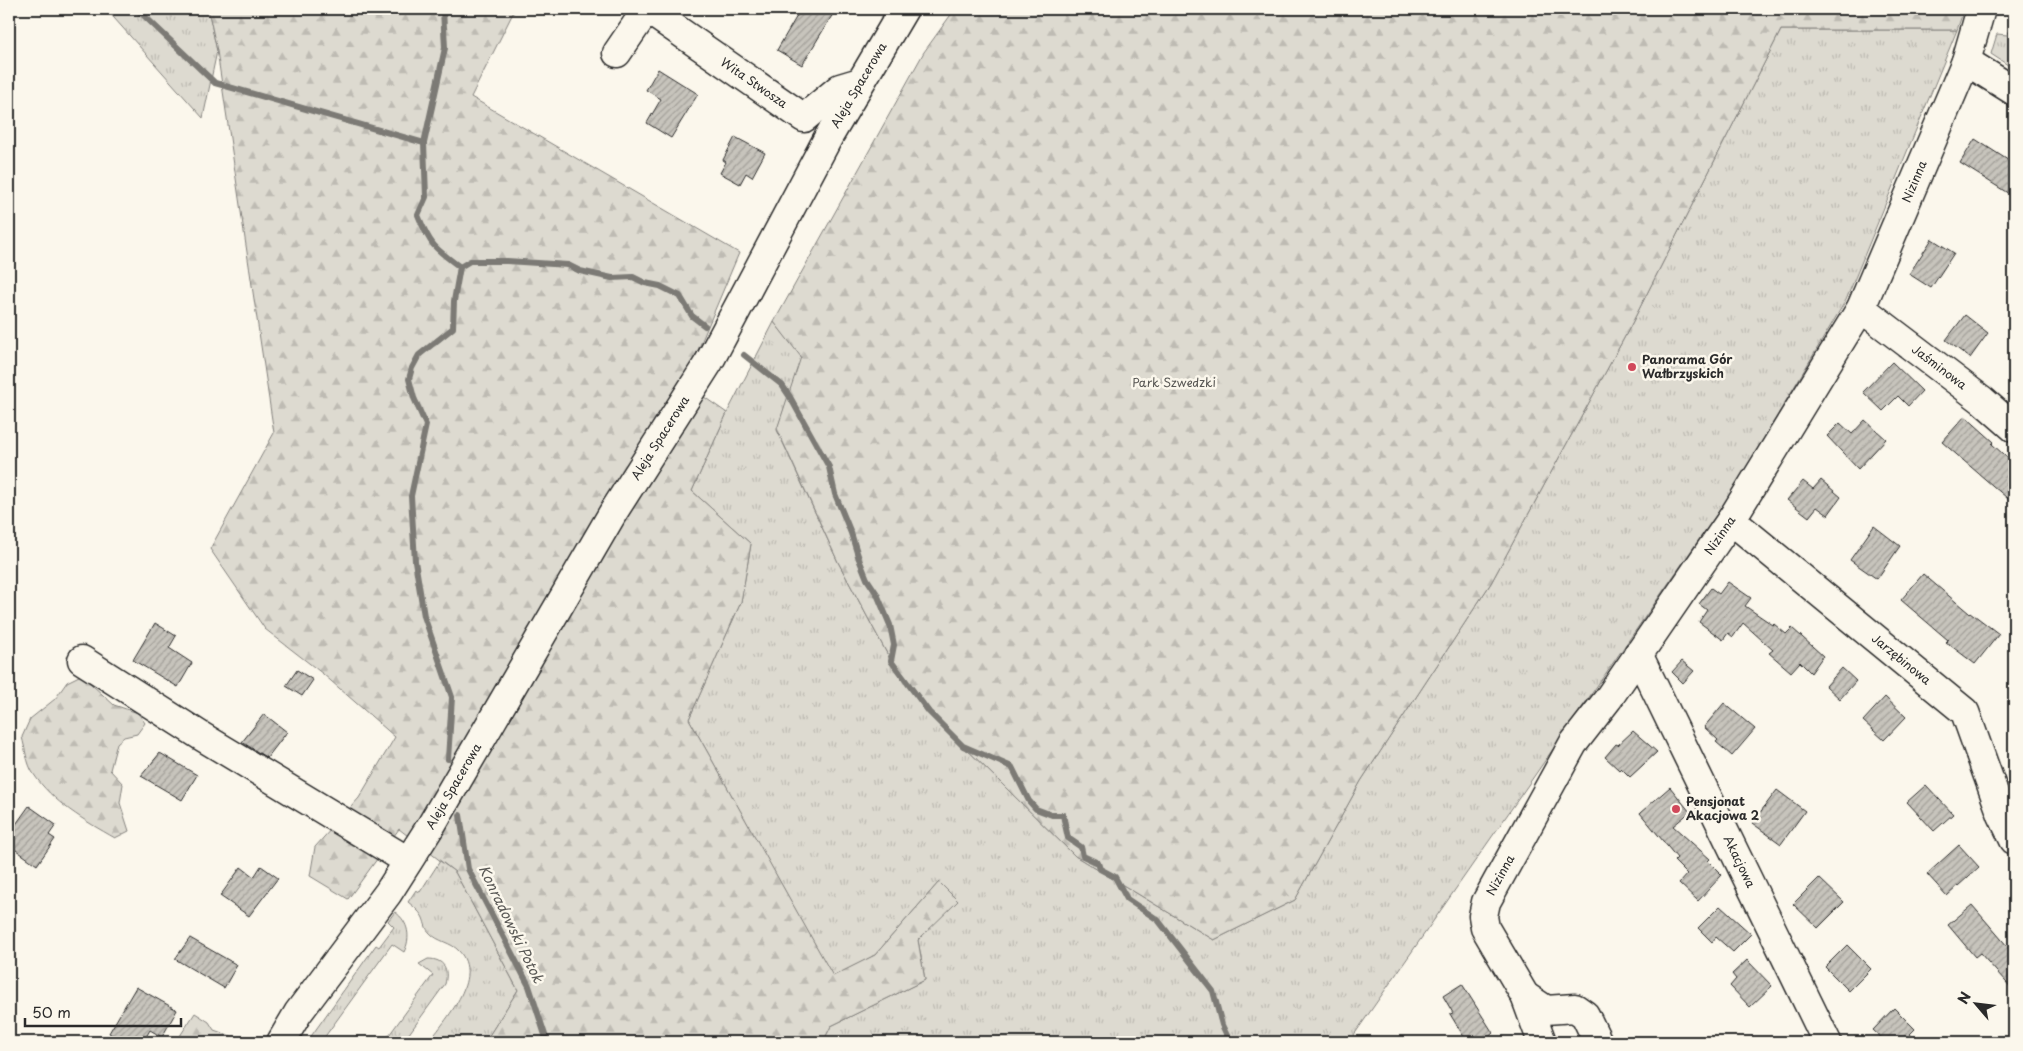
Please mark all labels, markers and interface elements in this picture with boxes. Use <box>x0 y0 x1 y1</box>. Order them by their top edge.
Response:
street label: Aleja Spacerowa <box>826 38 891 131</box>
street label: Wita Stwosza <box>717 53 792 112</box>
street label: Nizinna <box>1897 157 1931 205</box>
street label: Jaśminowa <box>1908 340 1971 394</box>
place label: Panorama Gór Wałbrzyskich <box>1642 350 1733 382</box>
marker: Panorama Gór Wałbrzyskich <box>1626 361 1638 373</box>
park label: Park Szwedzki <box>1132 373 1216 391</box>
street label: Aleja Spacerowa <box>626 392 693 483</box>
street label: Nizinna <box>1700 511 1740 558</box>
street label: Jarzębinowa <box>1868 629 1936 689</box>
street label: Aleja Spacerowa <box>421 739 485 832</box>
place label: Pensjonat Akacjowa 2 <box>1686 792 1760 824</box>
marker: Pensjonat Akacjowa 2 <box>1670 803 1682 815</box>
street label: Akacjowa <box>1720 832 1761 891</box>
street label: Nizinna <box>1481 851 1519 898</box>
water label: Konradowski Potok <box>474 861 549 987</box>
north arrow <box>1950 978 2000 1028</box>
text: N <box>1952 988 1976 1007</box>
scale bar <box>25 996 181 1028</box>
text: 50 m <box>32 1000 71 1023</box>

